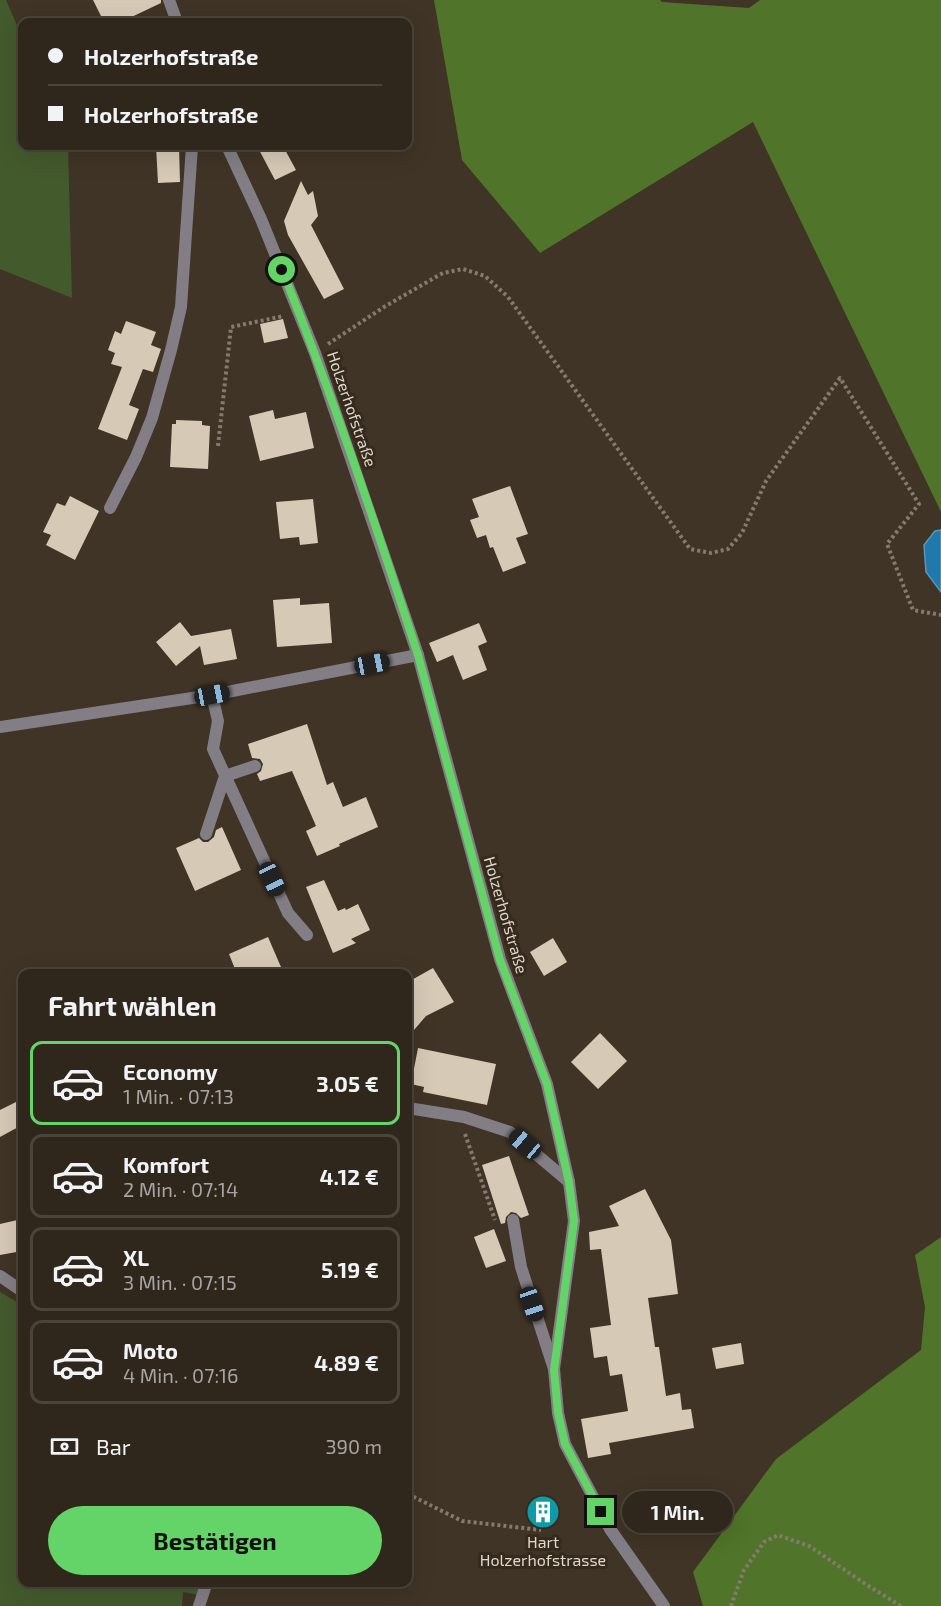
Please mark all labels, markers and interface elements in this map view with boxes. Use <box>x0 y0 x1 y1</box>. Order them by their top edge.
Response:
text: Holzerhofstraße <box>84 43 258 69</box>
text: Holzerhofstraße <box>84 101 258 127</box>
route start <box>268 256 295 283</box>
street label: Holzerhofstraße <box>324 349 381 469</box>
car <box>353 652 391 676</box>
car <box>193 683 231 707</box>
street label: Holzerhofstraße <box>481 854 532 976</box>
car <box>256 859 288 899</box>
text: Fahrt wählen <box>48 989 217 1021</box>
icon: car <box>51 1056 105 1110</box>
text: Economy <box>123 1058 218 1084</box>
text: 3.05 € <box>316 1070 379 1096</box>
text: 1 Min. · 07:13 <box>123 1084 234 1108</box>
car <box>505 1126 545 1162</box>
icon: car <box>51 1149 105 1203</box>
text: Komfort <box>123 1151 209 1177</box>
text: 4.12 € <box>319 1163 379 1189</box>
text: 2 Min. · 07:14 <box>123 1177 238 1201</box>
icon: car <box>51 1242 105 1296</box>
text: XL <box>123 1244 149 1270</box>
text: 5.19 € <box>321 1256 379 1282</box>
text: 3 Min. · 07:15 <box>123 1270 237 1294</box>
car <box>518 1284 546 1324</box>
icon: car <box>51 1335 105 1389</box>
text: Moto <box>123 1337 178 1363</box>
text: 4.89 € <box>314 1349 379 1375</box>
text: 4 Min. · 07:16 <box>123 1363 239 1387</box>
icon: cash <box>48 1430 81 1463</box>
text: Bar <box>96 1433 131 1459</box>
text: 390 m <box>325 1434 382 1458</box>
callout: 1 Min. <box>622 1491 733 1533</box>
building icon: Hart Holzerhofstrasse <box>525 1494 561 1530</box>
route end <box>587 1498 614 1525</box>
text: 1 Min. <box>651 1500 704 1524</box>
button: Bestätigen <box>48 1506 382 1575</box>
place label: Hart Holzerhofstrasse <box>480 1532 606 1569</box>

